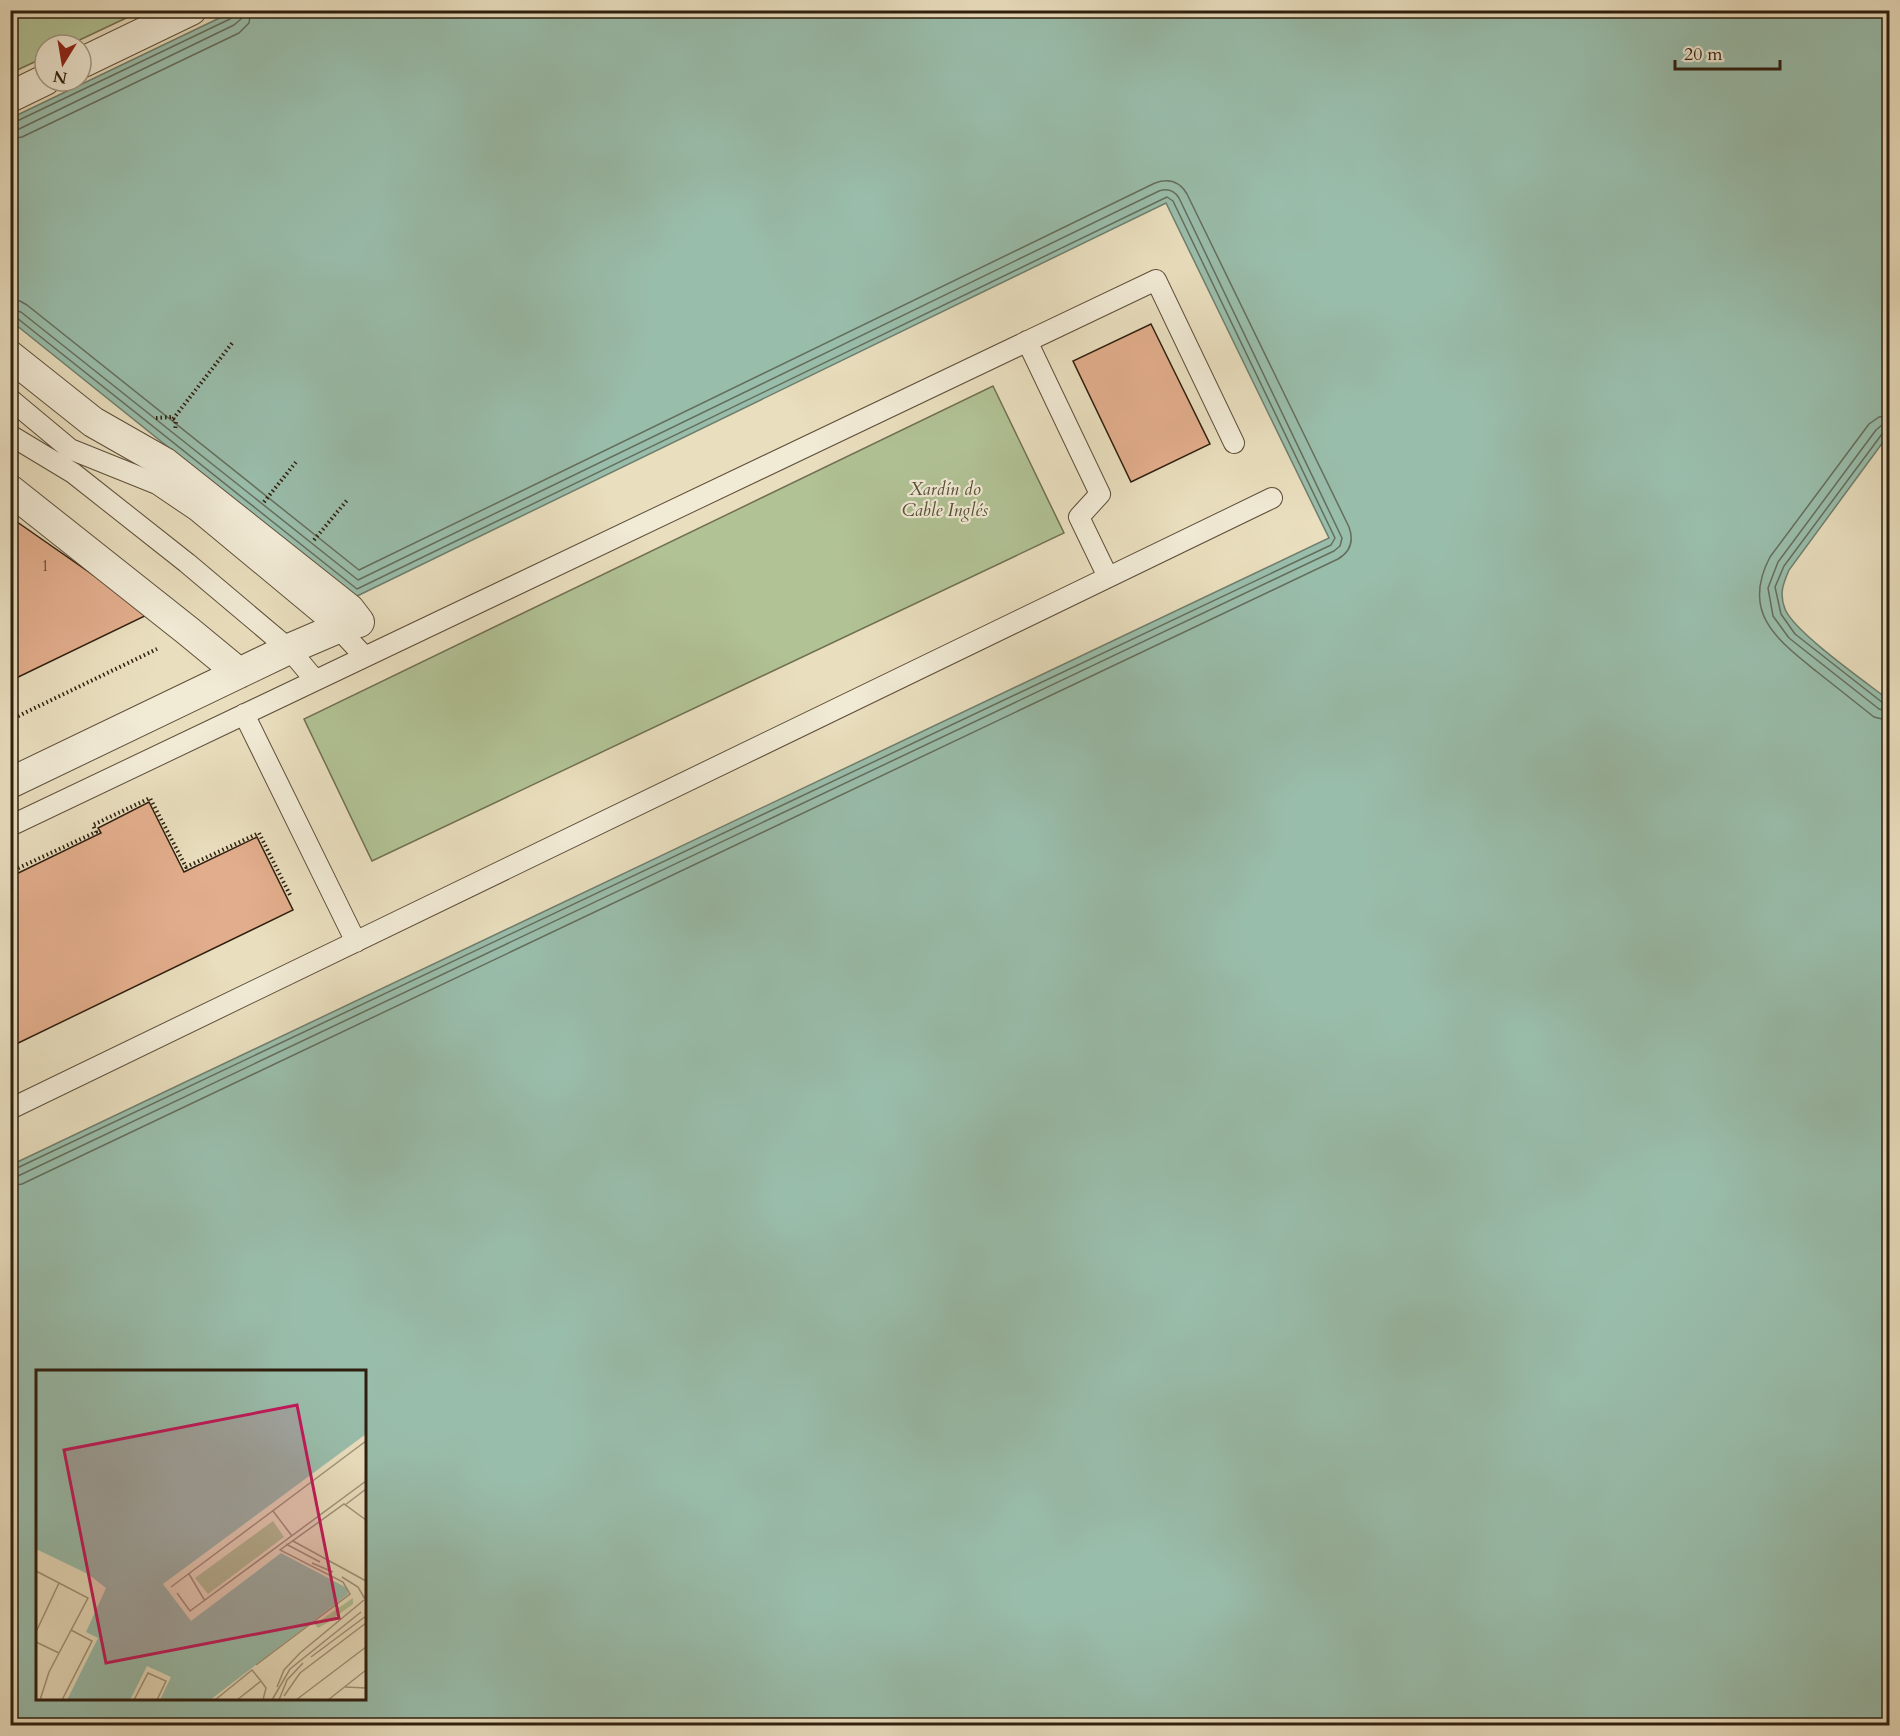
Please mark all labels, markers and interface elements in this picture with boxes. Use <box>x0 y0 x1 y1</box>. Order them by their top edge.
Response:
north arrow <box>33 33 93 93</box>
scale bar <box>1675 33 1780 71</box>
text: 20 m <box>1684 42 1723 67</box>
text: N <box>51 65 69 89</box>
park label: Xardín do Cable Inglés <box>902 477 988 523</box>
house number: 1 <box>41 556 49 576</box>
inset map <box>36 1370 366 1700</box>

